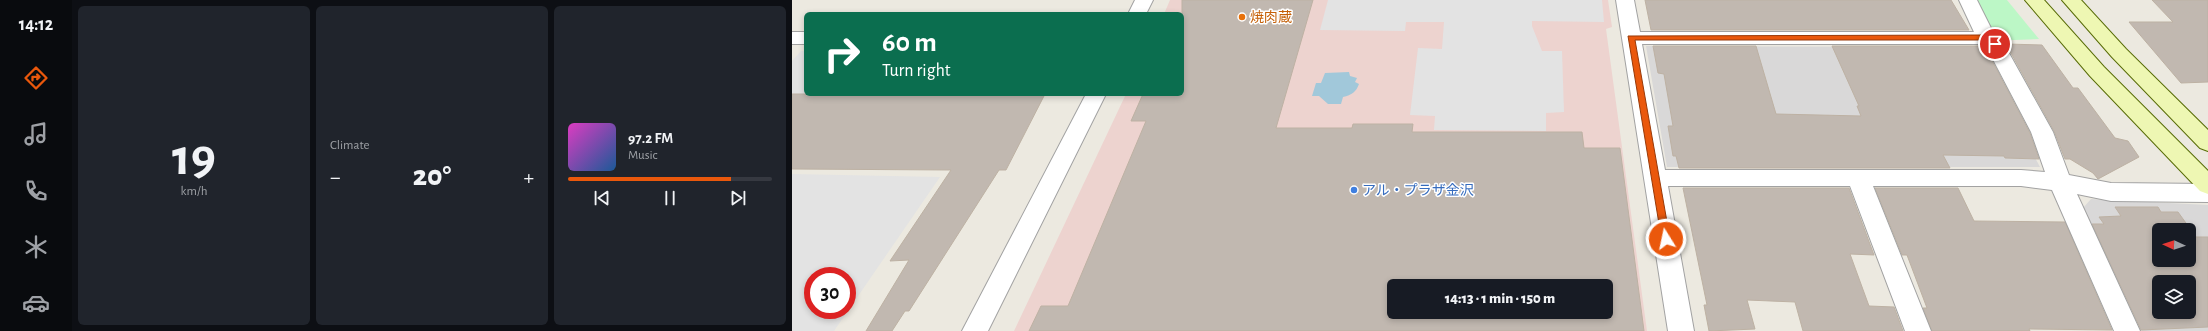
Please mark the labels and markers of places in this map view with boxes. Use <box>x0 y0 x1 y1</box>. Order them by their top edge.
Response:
place label: 焼肉蔵 <box>1250 10 1292 25</box>
marker: 焼肉蔵 <box>1237 12 1247 22</box>
pin <box>1978 27 2012 61</box>
place label: アル・プラザ金沢 <box>1362 183 1474 198</box>
marker: アル・プラザ金沢 <box>1349 185 1359 195</box>

